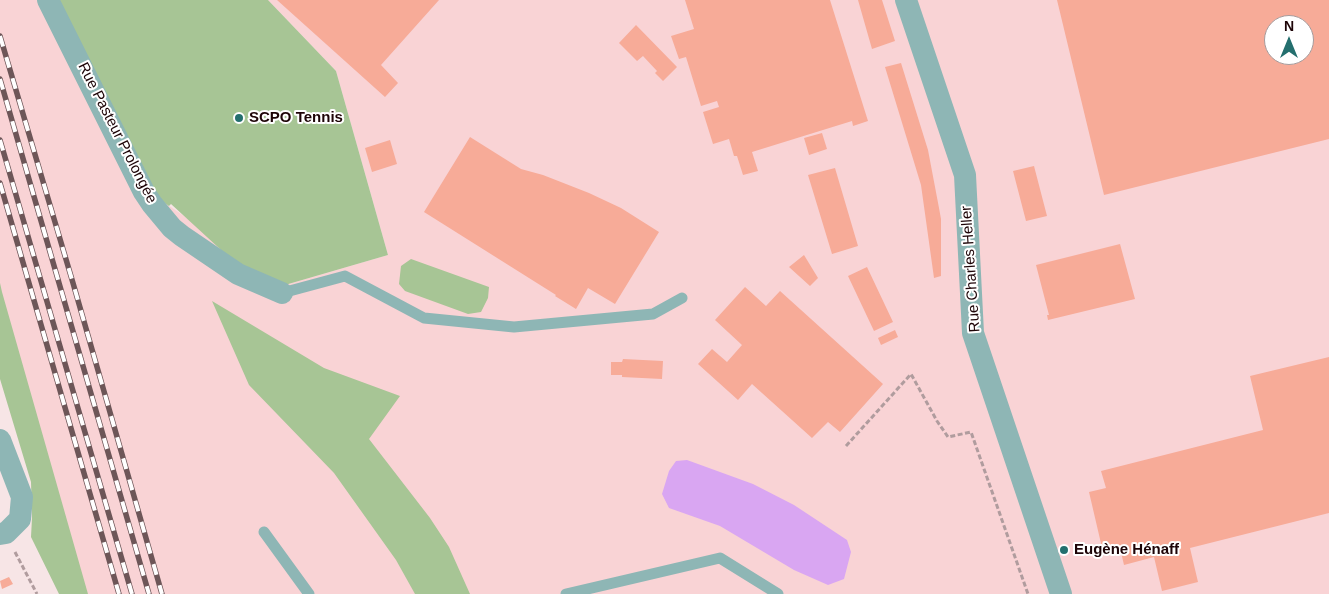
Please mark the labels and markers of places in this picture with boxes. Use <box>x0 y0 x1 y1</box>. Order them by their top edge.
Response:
place label: SCPO Tennis <box>249 109 343 127</box>
marker: SCPO Tennis <box>233 112 245 124</box>
place label: Eugène Hénaff <box>1074 541 1179 559</box>
marker: Eugène Hénaff <box>1058 544 1070 556</box>

